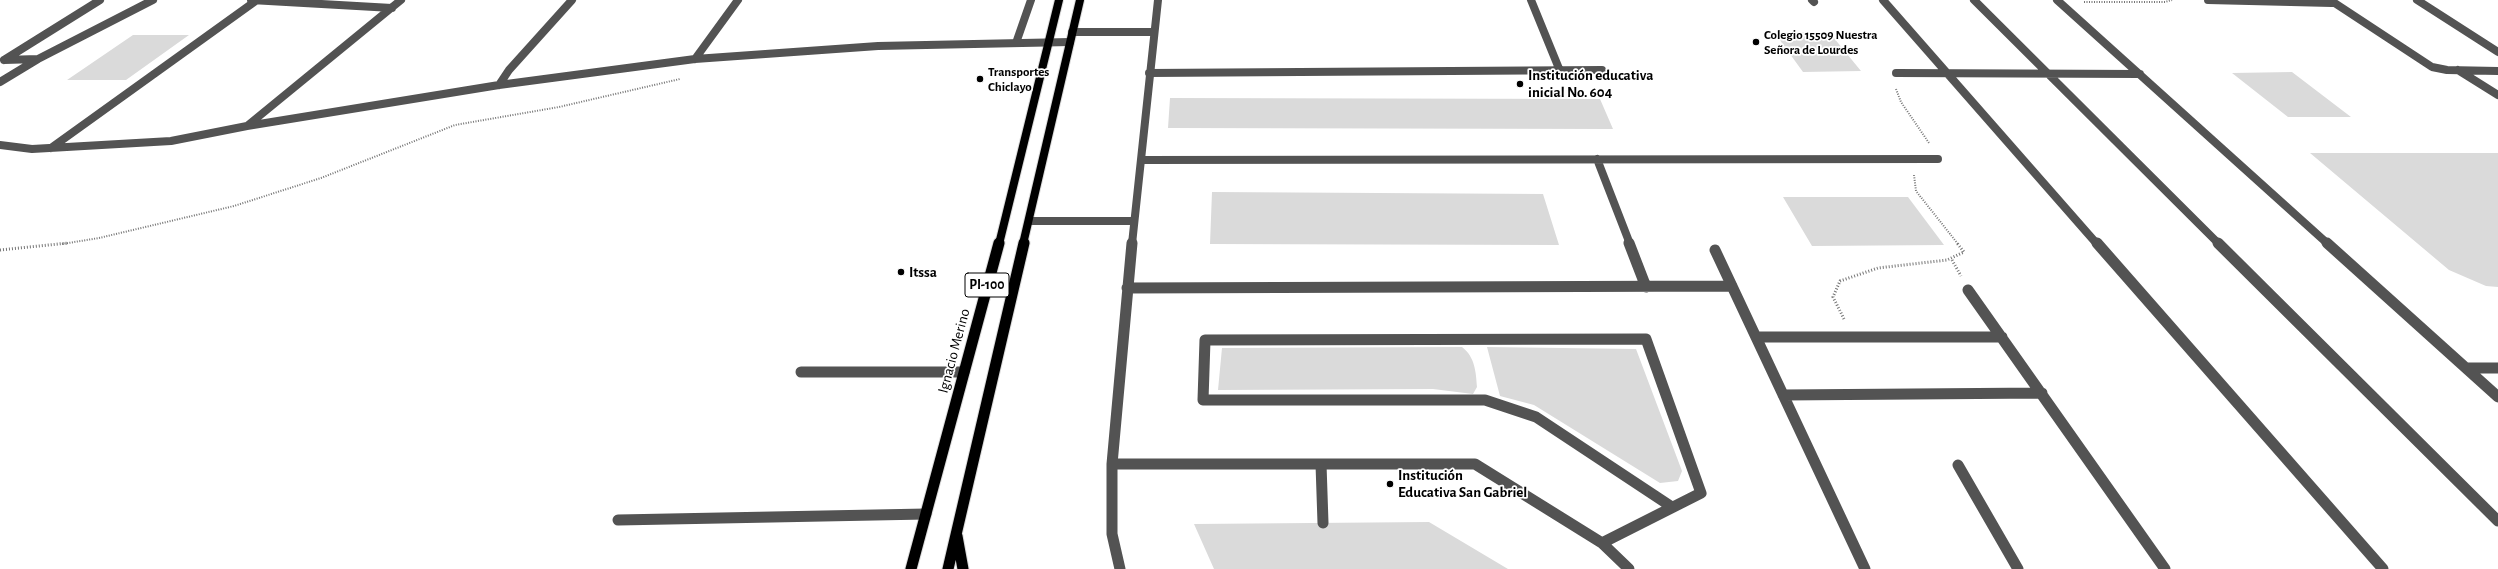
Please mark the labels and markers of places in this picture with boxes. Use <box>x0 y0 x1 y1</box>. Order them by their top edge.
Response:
place label: Colegio 15509 Nuestra Señora de Lourdes <box>1764 27 1877 58</box>
marker: Colegio 15509 Nuestra Señora de Lourdes <box>1751 37 1761 47</box>
place label: Transportes Chiclayo <box>988 64 1049 95</box>
place label: Institución educativa inicial No. 604 <box>1528 66 1653 101</box>
marker: Transportes Chiclayo <box>975 74 985 84</box>
marker: Institución educativa inicial No. 604 <box>1515 79 1525 89</box>
place label: Itssa <box>909 263 937 281</box>
marker: Itssa <box>896 267 906 277</box>
place label: Institución Educativa San Gabriel <box>1398 466 1527 501</box>
marker: Institución Educativa San Gabriel <box>1385 479 1395 489</box>

